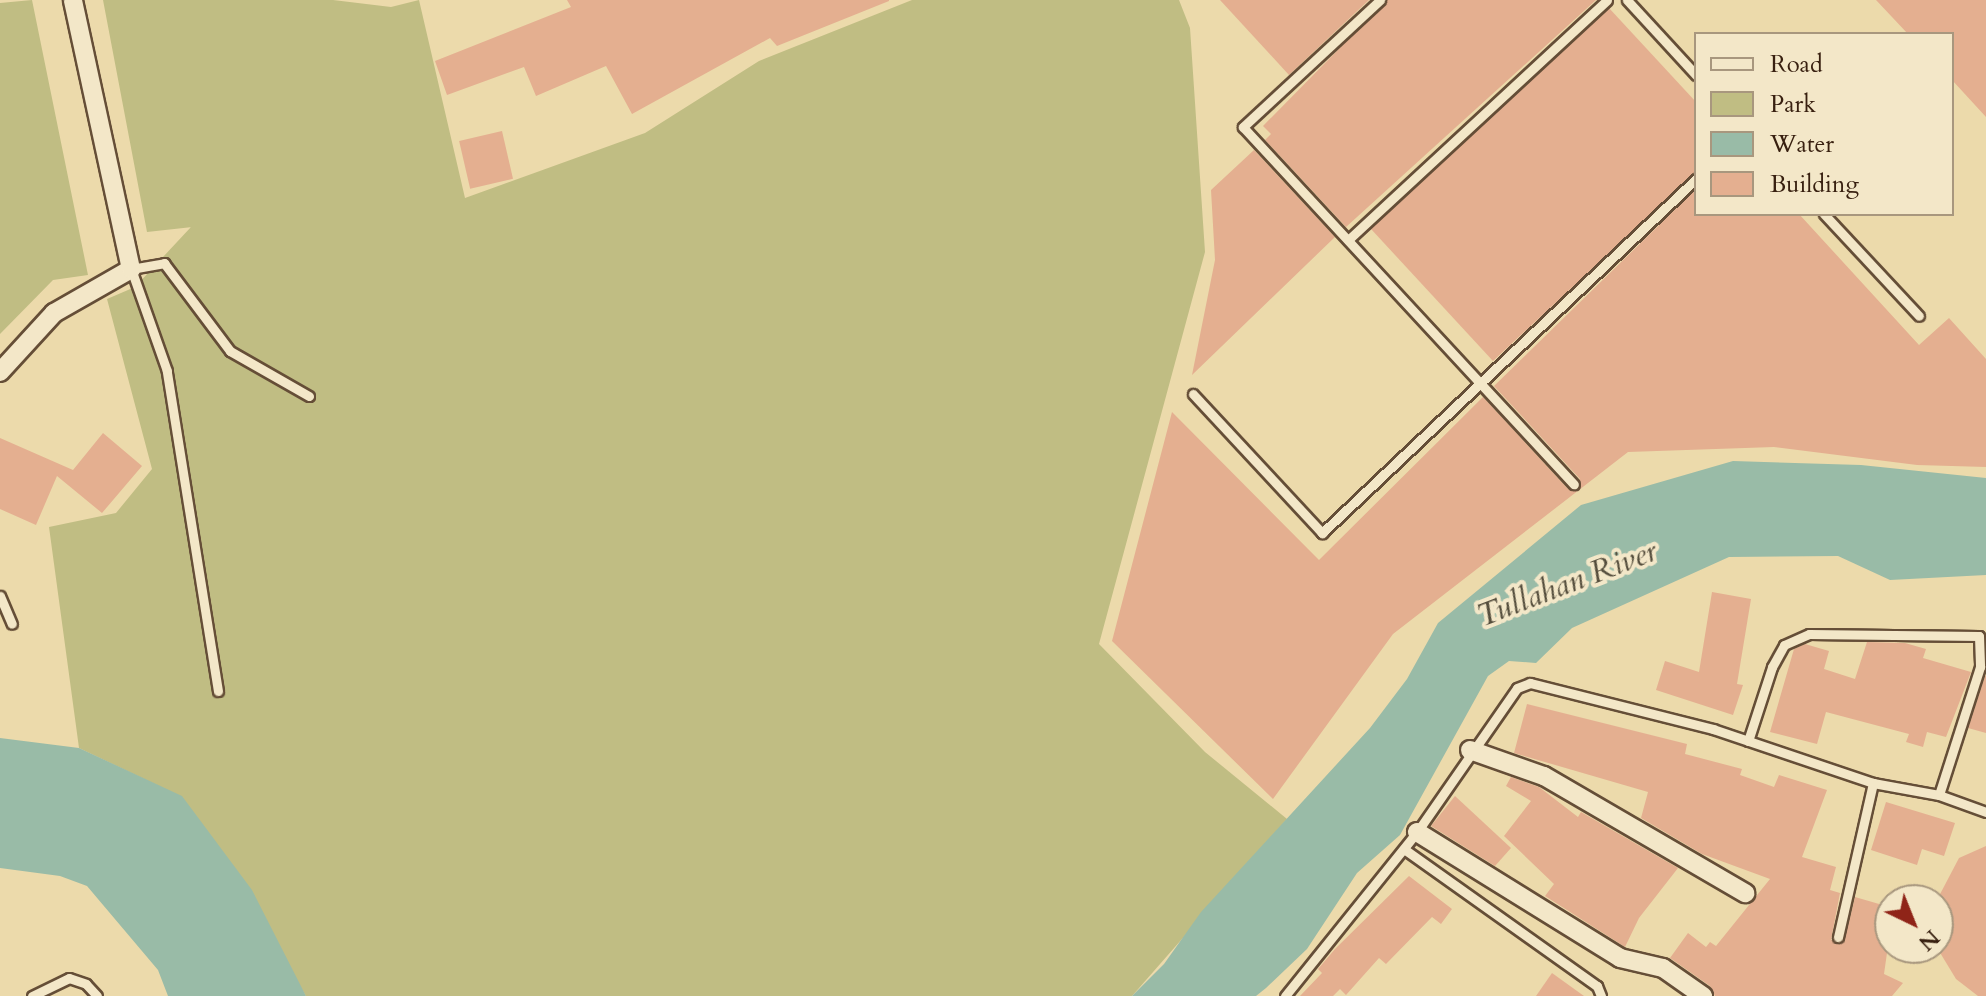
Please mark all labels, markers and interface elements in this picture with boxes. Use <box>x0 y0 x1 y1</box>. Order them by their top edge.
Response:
legend <box>1694 32 1954 216</box>
text: Road <box>1770 48 1823 81</box>
text: Park <box>1770 88 1816 121</box>
text: Water <box>1770 128 1834 161</box>
text: Building <box>1770 168 1859 201</box>
water label: Tullahan River <box>1472 532 1662 636</box>
north arrow <box>1874 884 1954 964</box>
text: N <box>1912 923 1946 958</box>

